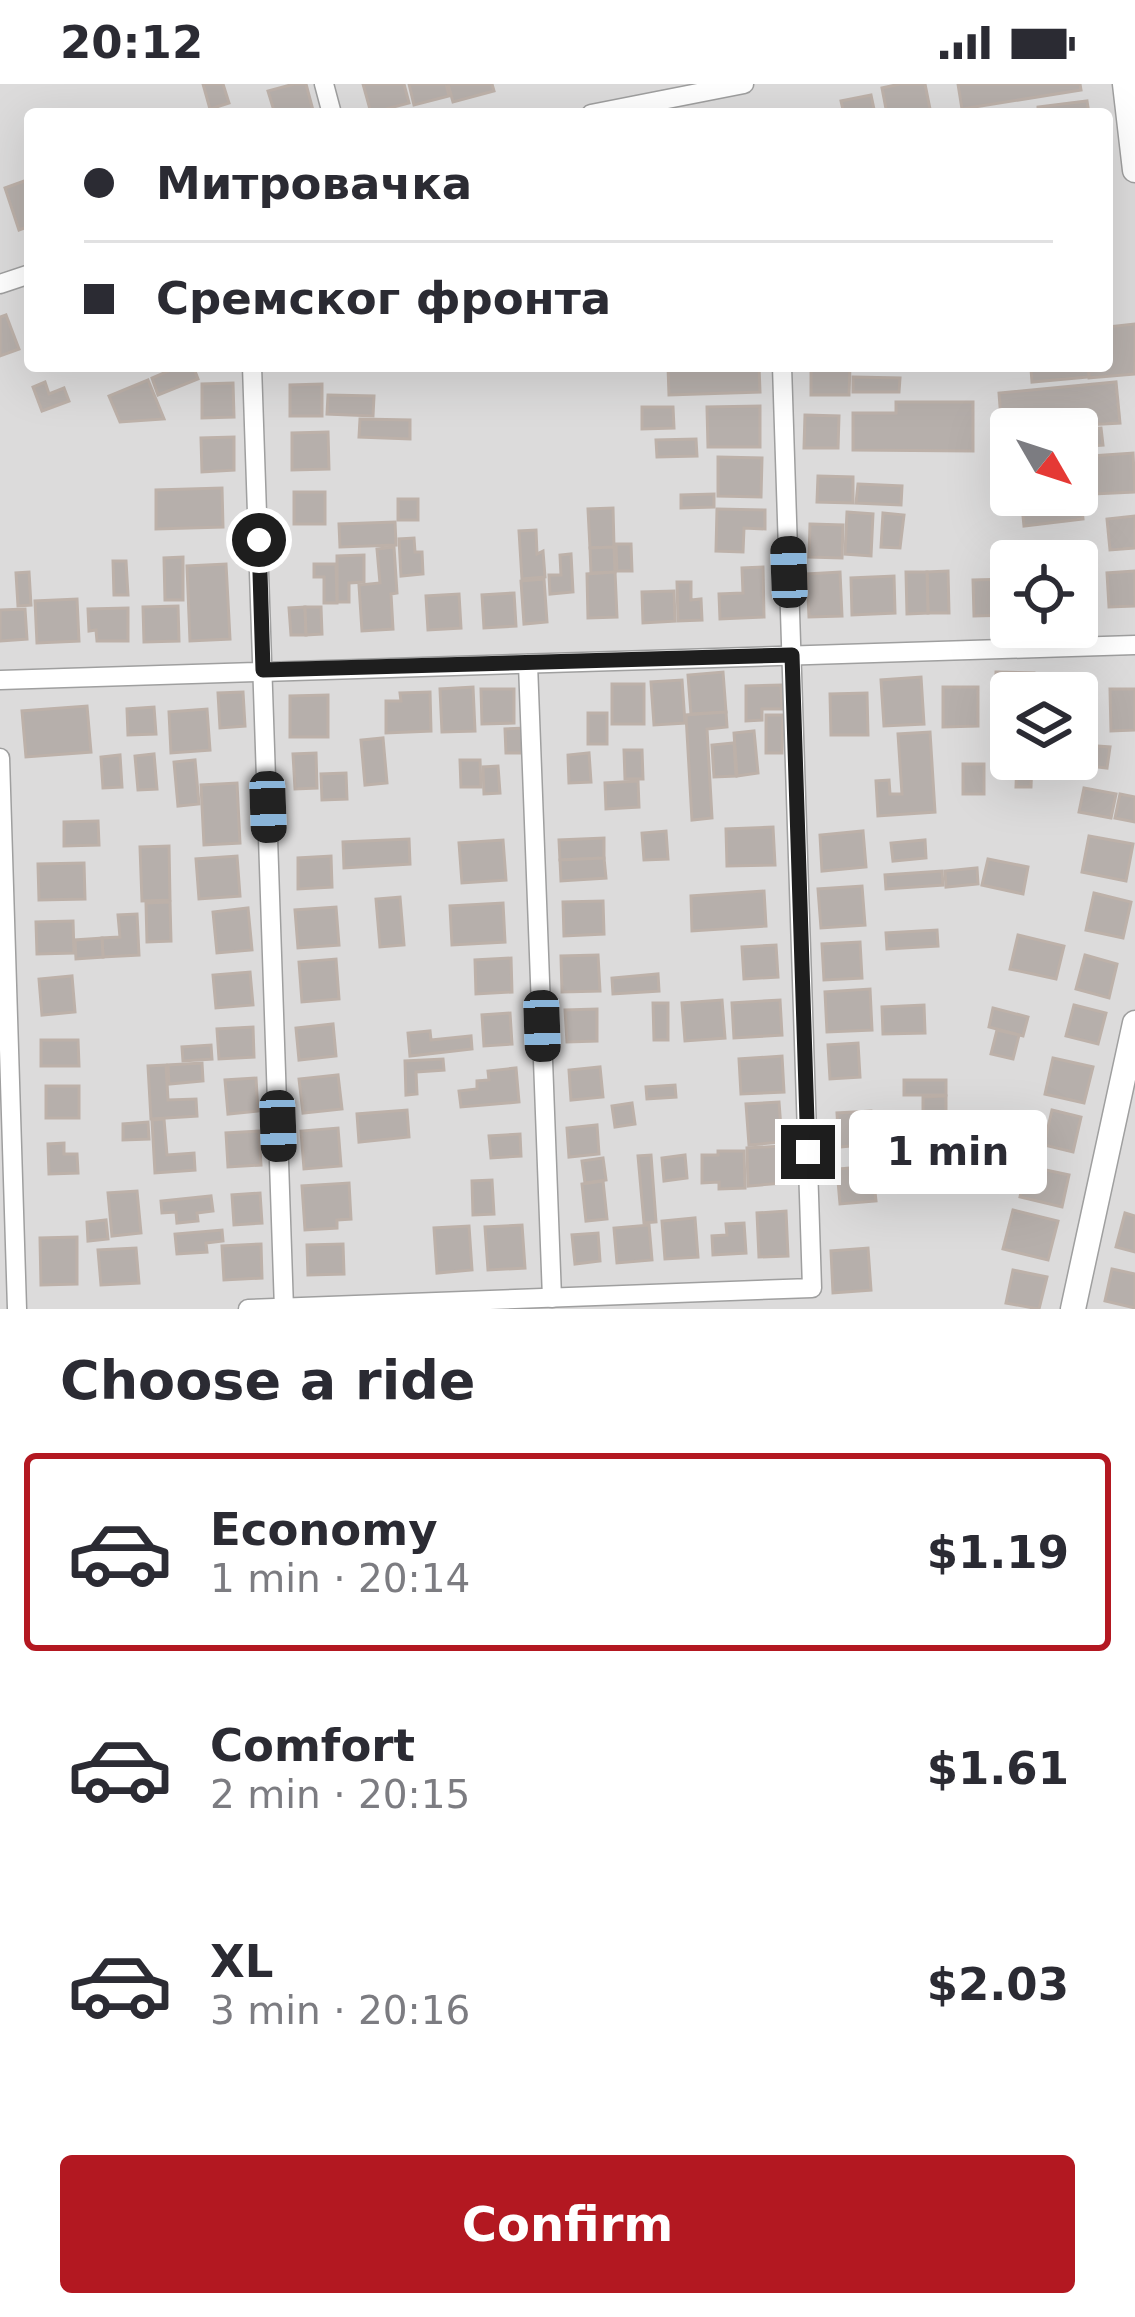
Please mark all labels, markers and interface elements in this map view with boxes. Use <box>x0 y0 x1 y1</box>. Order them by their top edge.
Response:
text: 20:12 <box>60 16 203 69</box>
text: Митровачка <box>156 157 472 210</box>
text: Сремског фронта <box>156 272 611 325</box>
north arrow <box>990 408 1098 516</box>
map controls <box>990 408 1098 780</box>
route start <box>232 513 286 567</box>
car <box>770 535 808 609</box>
button: locate <box>990 540 1098 648</box>
button: layers <box>990 672 1098 780</box>
car <box>249 770 287 844</box>
car <box>523 989 561 1063</box>
car <box>259 1089 297 1163</box>
callout: 1 min <box>850 1110 1048 1194</box>
route end <box>781 1125 835 1179</box>
text: 1 min <box>887 1129 1009 1174</box>
text: Choose a ride <box>60 1349 476 1412</box>
icon: car <box>66 1498 174 1606</box>
text: Economy <box>210 1503 438 1556</box>
text: $1.19 <box>927 1526 1069 1579</box>
text: 1 min · 20:14 <box>210 1556 470 1601</box>
icon: car <box>66 1714 174 1822</box>
text: Comfort <box>210 1719 415 1772</box>
text: $1.61 <box>927 1742 1069 1795</box>
text: 2 min · 20:15 <box>210 1772 470 1817</box>
icon: car <box>66 1930 174 2038</box>
text: XL <box>210 1935 273 1988</box>
text: $2.03 <box>927 1958 1069 2011</box>
text: 3 min · 20:16 <box>210 1988 470 2033</box>
button: Confirm <box>60 2155 1075 2293</box>

